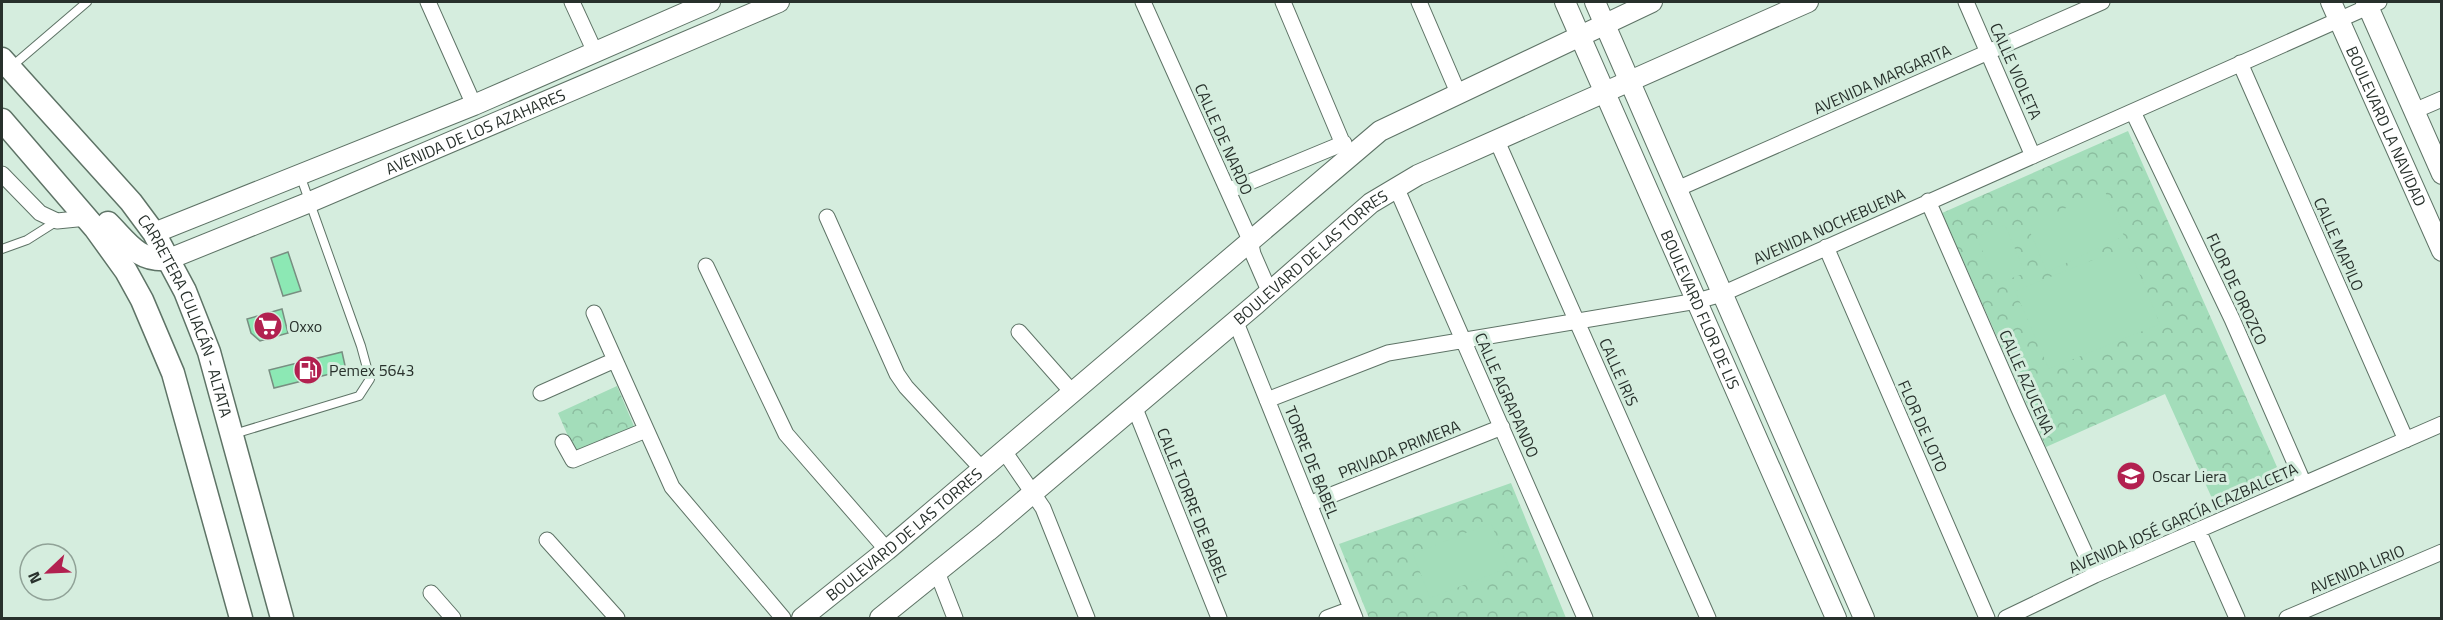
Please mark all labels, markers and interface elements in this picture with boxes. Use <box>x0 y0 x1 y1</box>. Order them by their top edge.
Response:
street label: CALLE VIOLETA <box>1984 19 2048 124</box>
street label: AVENIDA MARGARITA <box>1809 38 1955 120</box>
street label: BOULEVARD LA NAVIDAD <box>2340 42 2433 210</box>
street label: CALLE DE NARDO <box>1189 79 1259 199</box>
street label: AVENIDA DE LOS AZAHARES <box>382 82 569 180</box>
street label: AVENIDA NOCHEBUENA <box>1749 181 1909 270</box>
street label: BOULEVARD DE LAS TORRES <box>1228 184 1392 330</box>
street label: CALLE MAPILO <box>2308 193 2370 295</box>
street label: CARRETERA CULIACÁN - ALTATA <box>132 209 238 420</box>
street label: BOULEVARD FLOR DE LIS <box>1655 226 1746 393</box>
street label: FLOR DE OROZCO <box>2201 229 2273 349</box>
supermarket icon: Oxxo <box>252 310 284 342</box>
place label: Oxxo <box>289 314 322 338</box>
street label: CALLE AZUCENA <box>1993 326 2061 439</box>
street label: CALLE AGRAPANDO <box>1469 329 1545 461</box>
street label: CALLE IRIS <box>1593 334 1645 410</box>
fuel station icon: Pemex 5643 <box>292 354 324 386</box>
place label: Pemex 5643 <box>329 358 415 382</box>
street label: FLOR DE LOTO <box>1892 376 1954 476</box>
street label: TORRE DE BABEL <box>1279 402 1346 522</box>
street label: PRIVADA PRIMERA <box>1334 413 1464 484</box>
street label: CALLE TORRE DE BABEL <box>1151 424 1235 586</box>
street label: AVENIDA JOSÉ GARCÍA ICAZBALCETA <box>2065 456 2302 579</box>
school or university icon: Oscar Liera <box>2115 460 2147 492</box>
street label: BOULEVARD DE LAS TORRES <box>821 462 988 607</box>
place label: Oscar Liera <box>2152 464 2227 488</box>
street label: AVENIDA LIRIO <box>2306 538 2408 600</box>
north arrow <box>18 542 78 602</box>
text: N <box>21 568 47 588</box>

